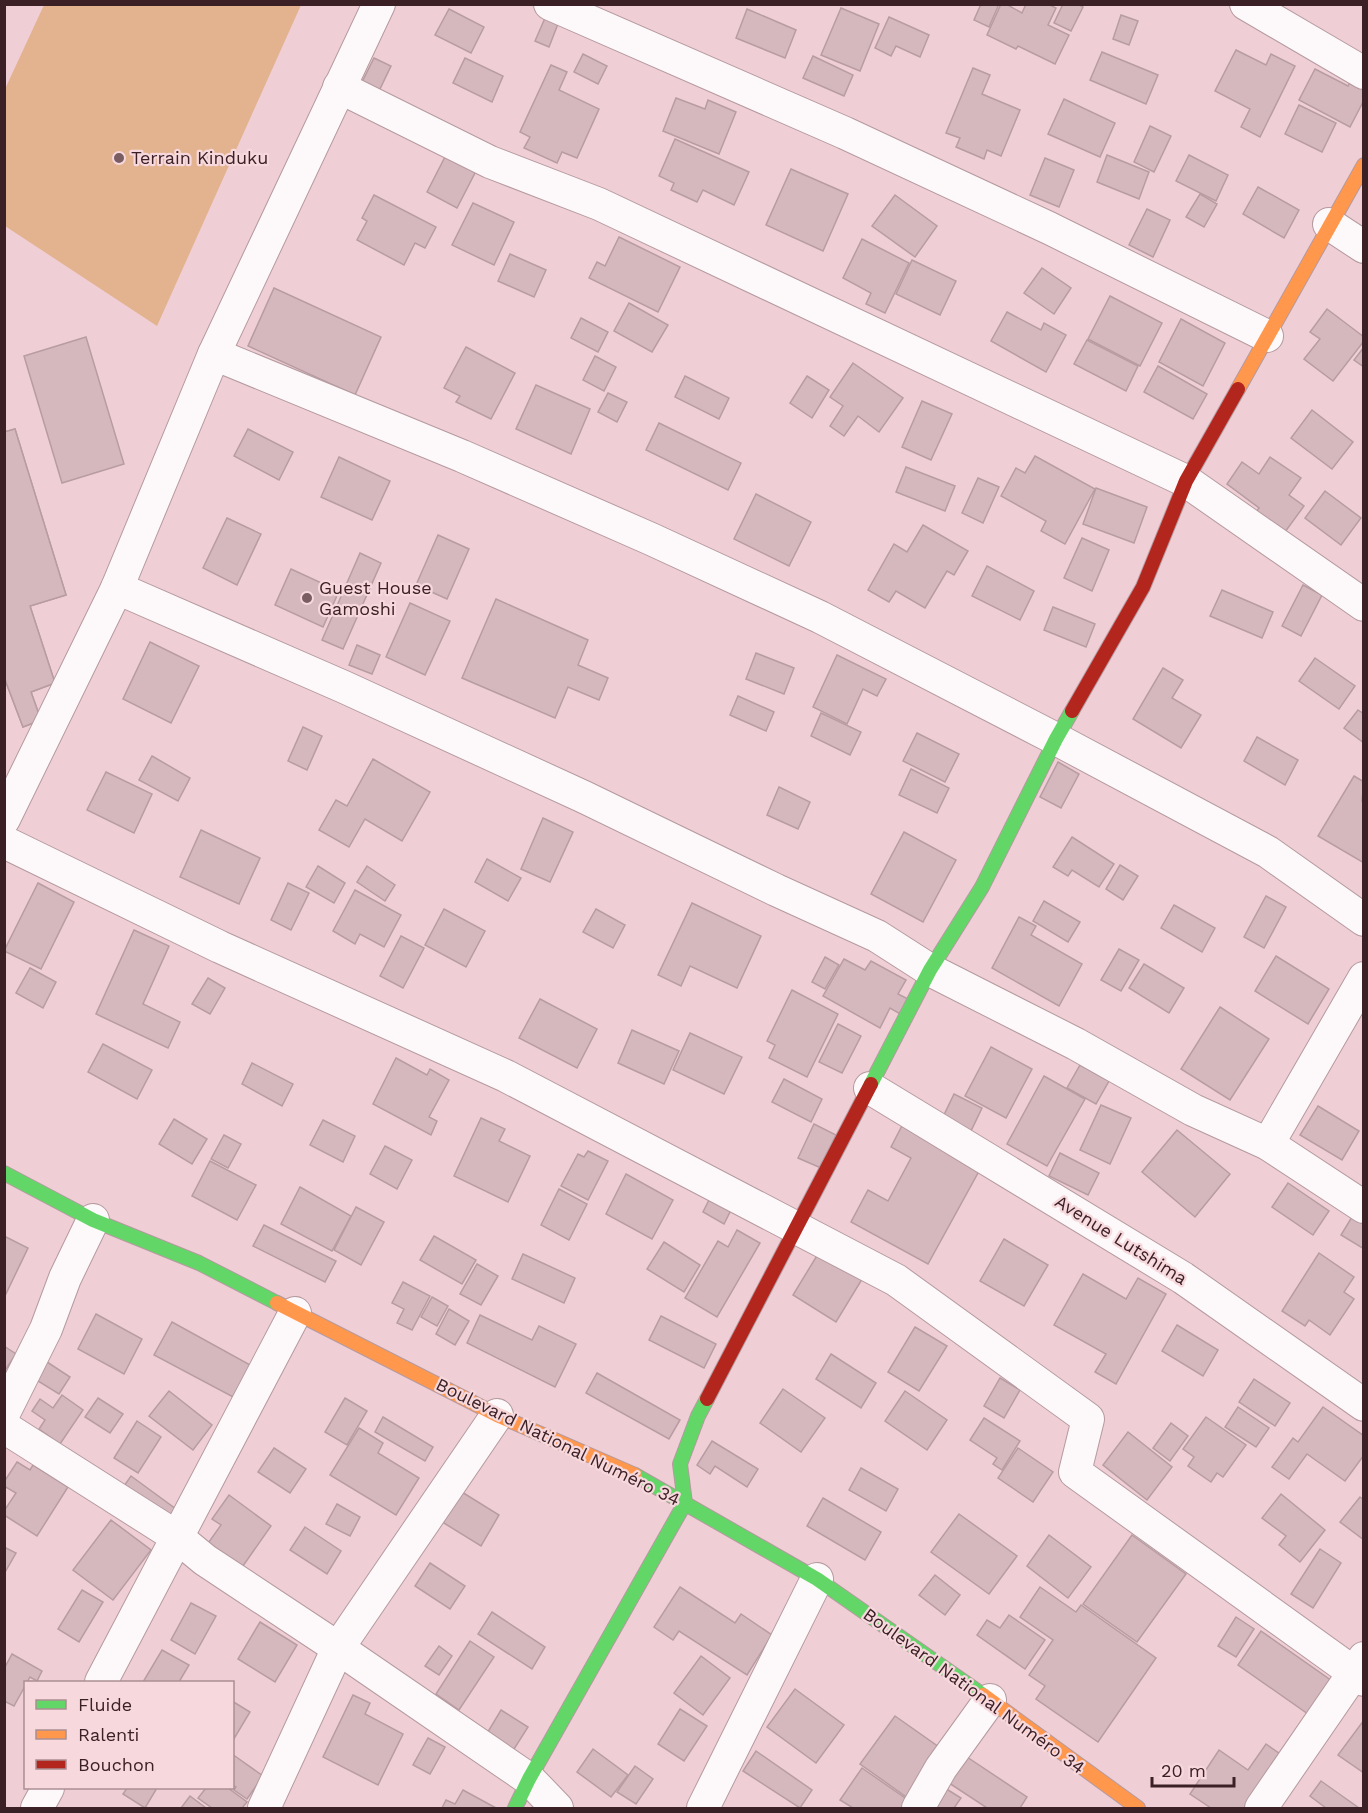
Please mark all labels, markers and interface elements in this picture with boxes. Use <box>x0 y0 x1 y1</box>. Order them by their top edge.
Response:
place label: Terrain Kinduku <box>131 147 268 168</box>
marker: Terrain Kinduku <box>112 151 126 165</box>
place label: Guest House Gamoshi <box>319 577 432 619</box>
marker: Guest House Gamoshi <box>300 591 314 605</box>
street label: Avenue Lutshima <box>1051 1190 1191 1289</box>
street label: Boulevard National Numéro 34 <box>433 1373 684 1510</box>
street label: Boulevard National Numéro 34 <box>859 1603 1089 1778</box>
legend <box>24 1681 234 1789</box>
text: Fluide <box>78 1694 132 1715</box>
text: Ralenti <box>78 1724 139 1745</box>
scale bar <box>1152 1750 1234 1788</box>
text: Bouchon <box>78 1754 155 1775</box>
text: 20 m <box>1161 1760 1206 1781</box>

